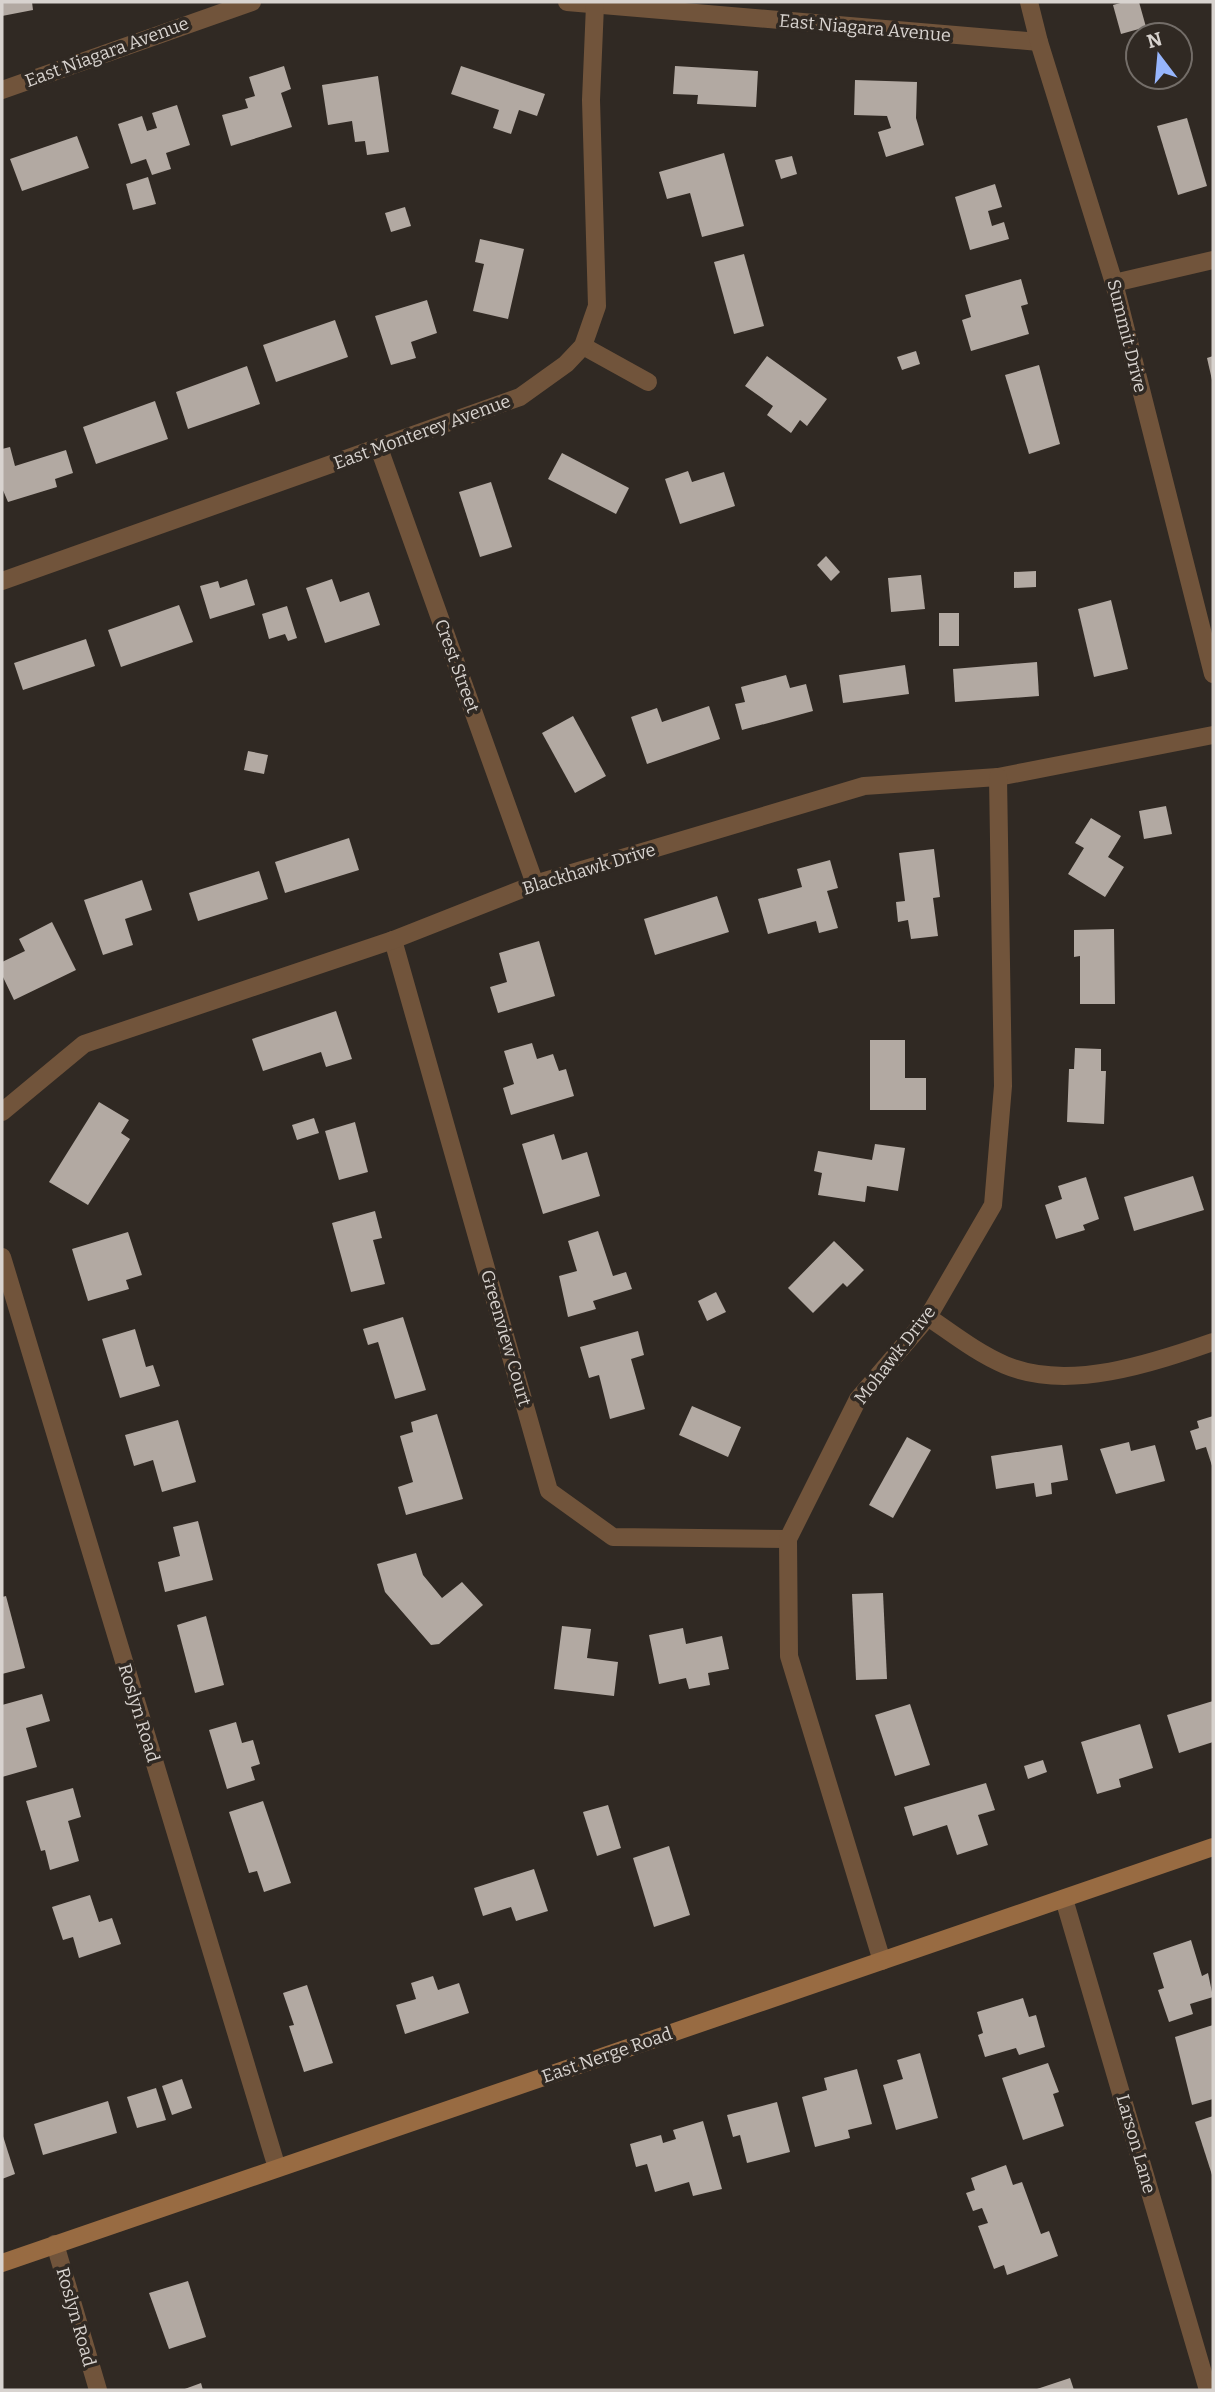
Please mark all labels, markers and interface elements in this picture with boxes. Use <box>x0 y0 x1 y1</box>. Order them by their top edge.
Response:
street label: East Niagara Avenue <box>778 10 952 46</box>
street label: East Niagara Avenue <box>22 12 192 92</box>
north arrow <box>1124 21 1194 91</box>
text: N <box>1144 27 1165 53</box>
street label: Summit Drive <box>1102 277 1152 395</box>
street label: East Monterey Avenue <box>331 390 513 474</box>
street label: Crest Street <box>430 616 484 716</box>
street label: Blackhawk Drive <box>520 838 658 900</box>
street label: Greenview Court <box>476 1267 536 1409</box>
street label: Mohawk Drive <box>850 1301 940 1409</box>
street label: Roslyn Road <box>114 1661 165 1765</box>
street label: East Nerge Road <box>539 2022 675 2088</box>
street label: Larson Lane <box>1111 2092 1161 2196</box>
street label: Roslyn Road <box>51 2265 101 2369</box>

